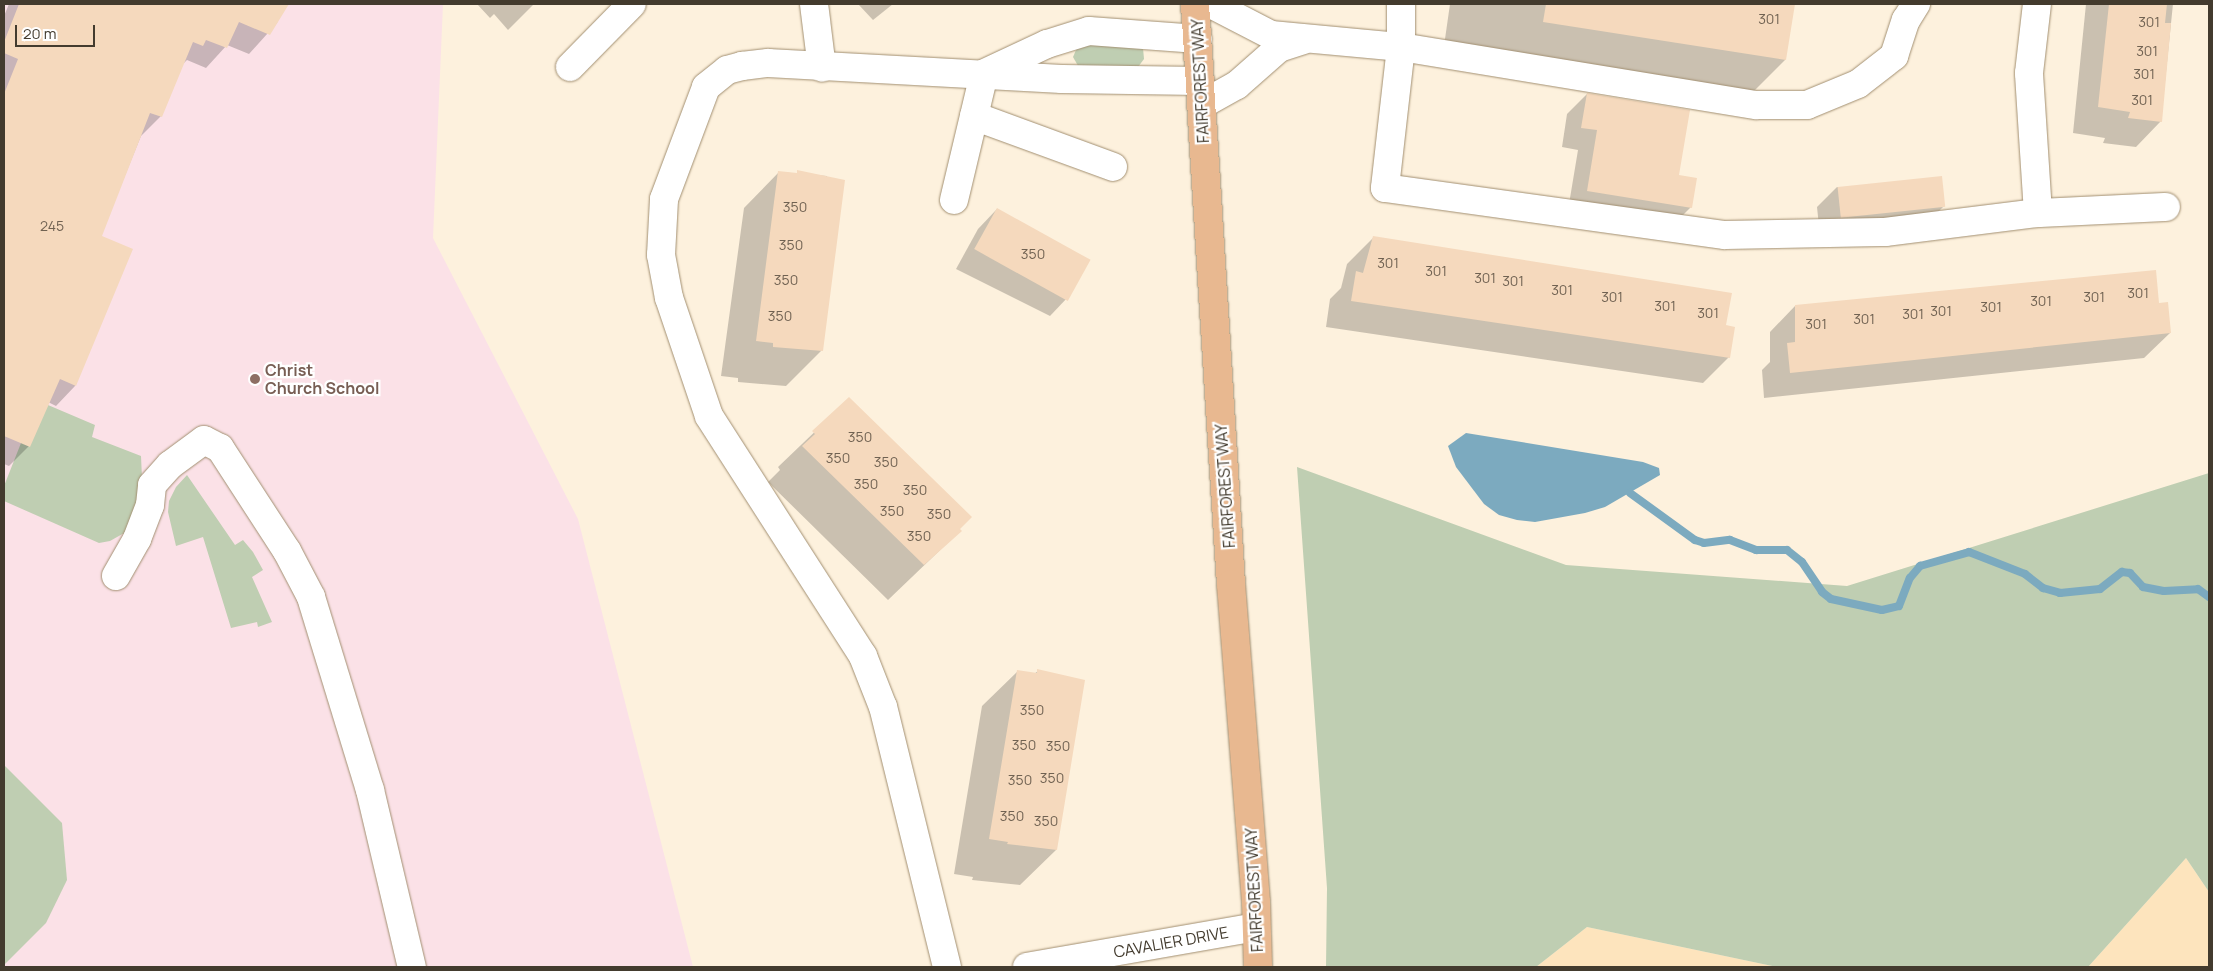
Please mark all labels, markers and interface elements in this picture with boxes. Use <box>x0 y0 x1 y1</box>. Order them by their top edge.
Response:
house number: 301 <box>1758 11 1780 27</box>
house number: 301 <box>2138 14 2160 30</box>
scale bar <box>18 15 98 47</box>
street label: FAIRFOREST WAY <box>1187 18 1213 144</box>
text: 20 m <box>23 23 56 44</box>
house number: 301 <box>2136 43 2158 59</box>
house number: 301 <box>2133 66 2155 82</box>
house number: 301 <box>2131 92 2153 108</box>
house number: 350 <box>783 199 807 215</box>
house number: 245 <box>40 218 64 234</box>
house number: 350 <box>779 237 803 253</box>
house number: 350 <box>1021 246 1045 262</box>
house number: 301 <box>1377 255 1399 271</box>
house number: 301 <box>1425 263 1447 279</box>
house number: 301 <box>1474 270 1496 286</box>
house number: 350 <box>774 272 798 288</box>
house number: 301 <box>1502 273 1524 289</box>
house number: 301 <box>1551 282 1573 298</box>
house number: 301 <box>2127 285 2149 301</box>
house number: 301 <box>1601 289 1623 305</box>
house number: 301 <box>2083 289 2105 305</box>
house number: 301 <box>2030 293 2052 309</box>
house number: 301 <box>1654 298 1676 314</box>
house number: 301 <box>1980 299 2002 315</box>
house number: 301 <box>1930 303 1952 319</box>
house number: 301 <box>1697 305 1719 321</box>
house number: 301 <box>1902 306 1924 322</box>
house number: 350 <box>768 308 792 324</box>
house number: 301 <box>1853 311 1875 327</box>
house number: 301 <box>1805 316 1827 332</box>
place label: Christ Church School <box>265 360 379 398</box>
marker: Christ Church School <box>249 373 261 385</box>
street label: FAIRFOREST WAY <box>1211 423 1239 549</box>
house number: 350 <box>848 429 872 445</box>
house number: 350 <box>826 450 850 466</box>
house number: 350 <box>874 454 898 470</box>
house number: 350 <box>854 476 878 492</box>
house number: 350 <box>903 482 927 498</box>
house number: 350 <box>880 503 904 519</box>
house number: 350 <box>927 506 951 522</box>
house number: 350 <box>907 528 931 544</box>
house number: 350 <box>1020 702 1044 718</box>
house number: 350 <box>1012 737 1036 753</box>
house number: 350 <box>1046 738 1070 754</box>
house number: 350 <box>1040 770 1064 786</box>
house number: 350 <box>1008 772 1032 788</box>
house number: 350 <box>1000 808 1024 824</box>
house number: 350 <box>1034 813 1058 829</box>
street label: FAIRFOREST WAY <box>1241 827 1267 953</box>
street label: CAVALIER DRIVE <box>1112 922 1230 962</box>

